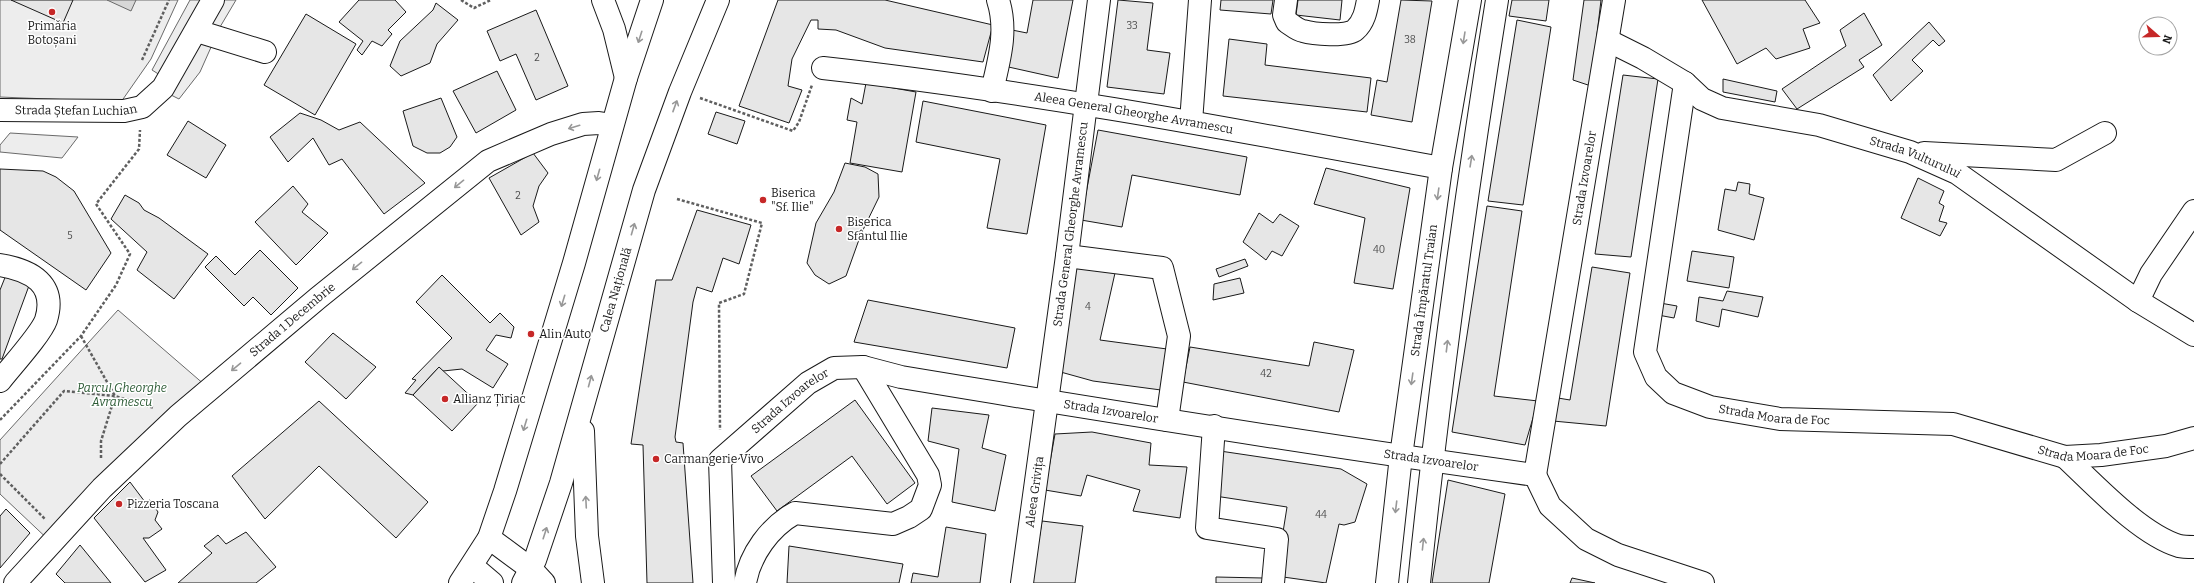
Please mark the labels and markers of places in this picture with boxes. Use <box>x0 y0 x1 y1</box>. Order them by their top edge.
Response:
marker: Primăria Botoșani <box>47 7 57 17</box>
place label: Primăria Botoșani <box>27 19 77 48</box>
place label: Biserica "Sf. Ilie" <box>771 186 816 214</box>
marker: Biserica "Sf. Ilie" <box>758 195 768 205</box>
place label: Biserica Sfântul Ilie <box>847 215 908 243</box>
marker: Biserica Sfântul Ilie <box>834 224 844 234</box>
place label: Alin Auto <box>539 327 591 341</box>
marker: Alin Auto <box>526 329 536 339</box>
place label: Allianz Țiriac <box>453 392 526 407</box>
marker: Allianz Țiriac <box>440 394 450 404</box>
place label: Carmangerie Vivo <box>664 452 764 466</box>
marker: Carmangerie Vivo <box>651 454 661 464</box>
place label: Pizzeria Toscana <box>127 497 219 511</box>
marker: Pizzeria Toscana <box>114 499 124 509</box>

